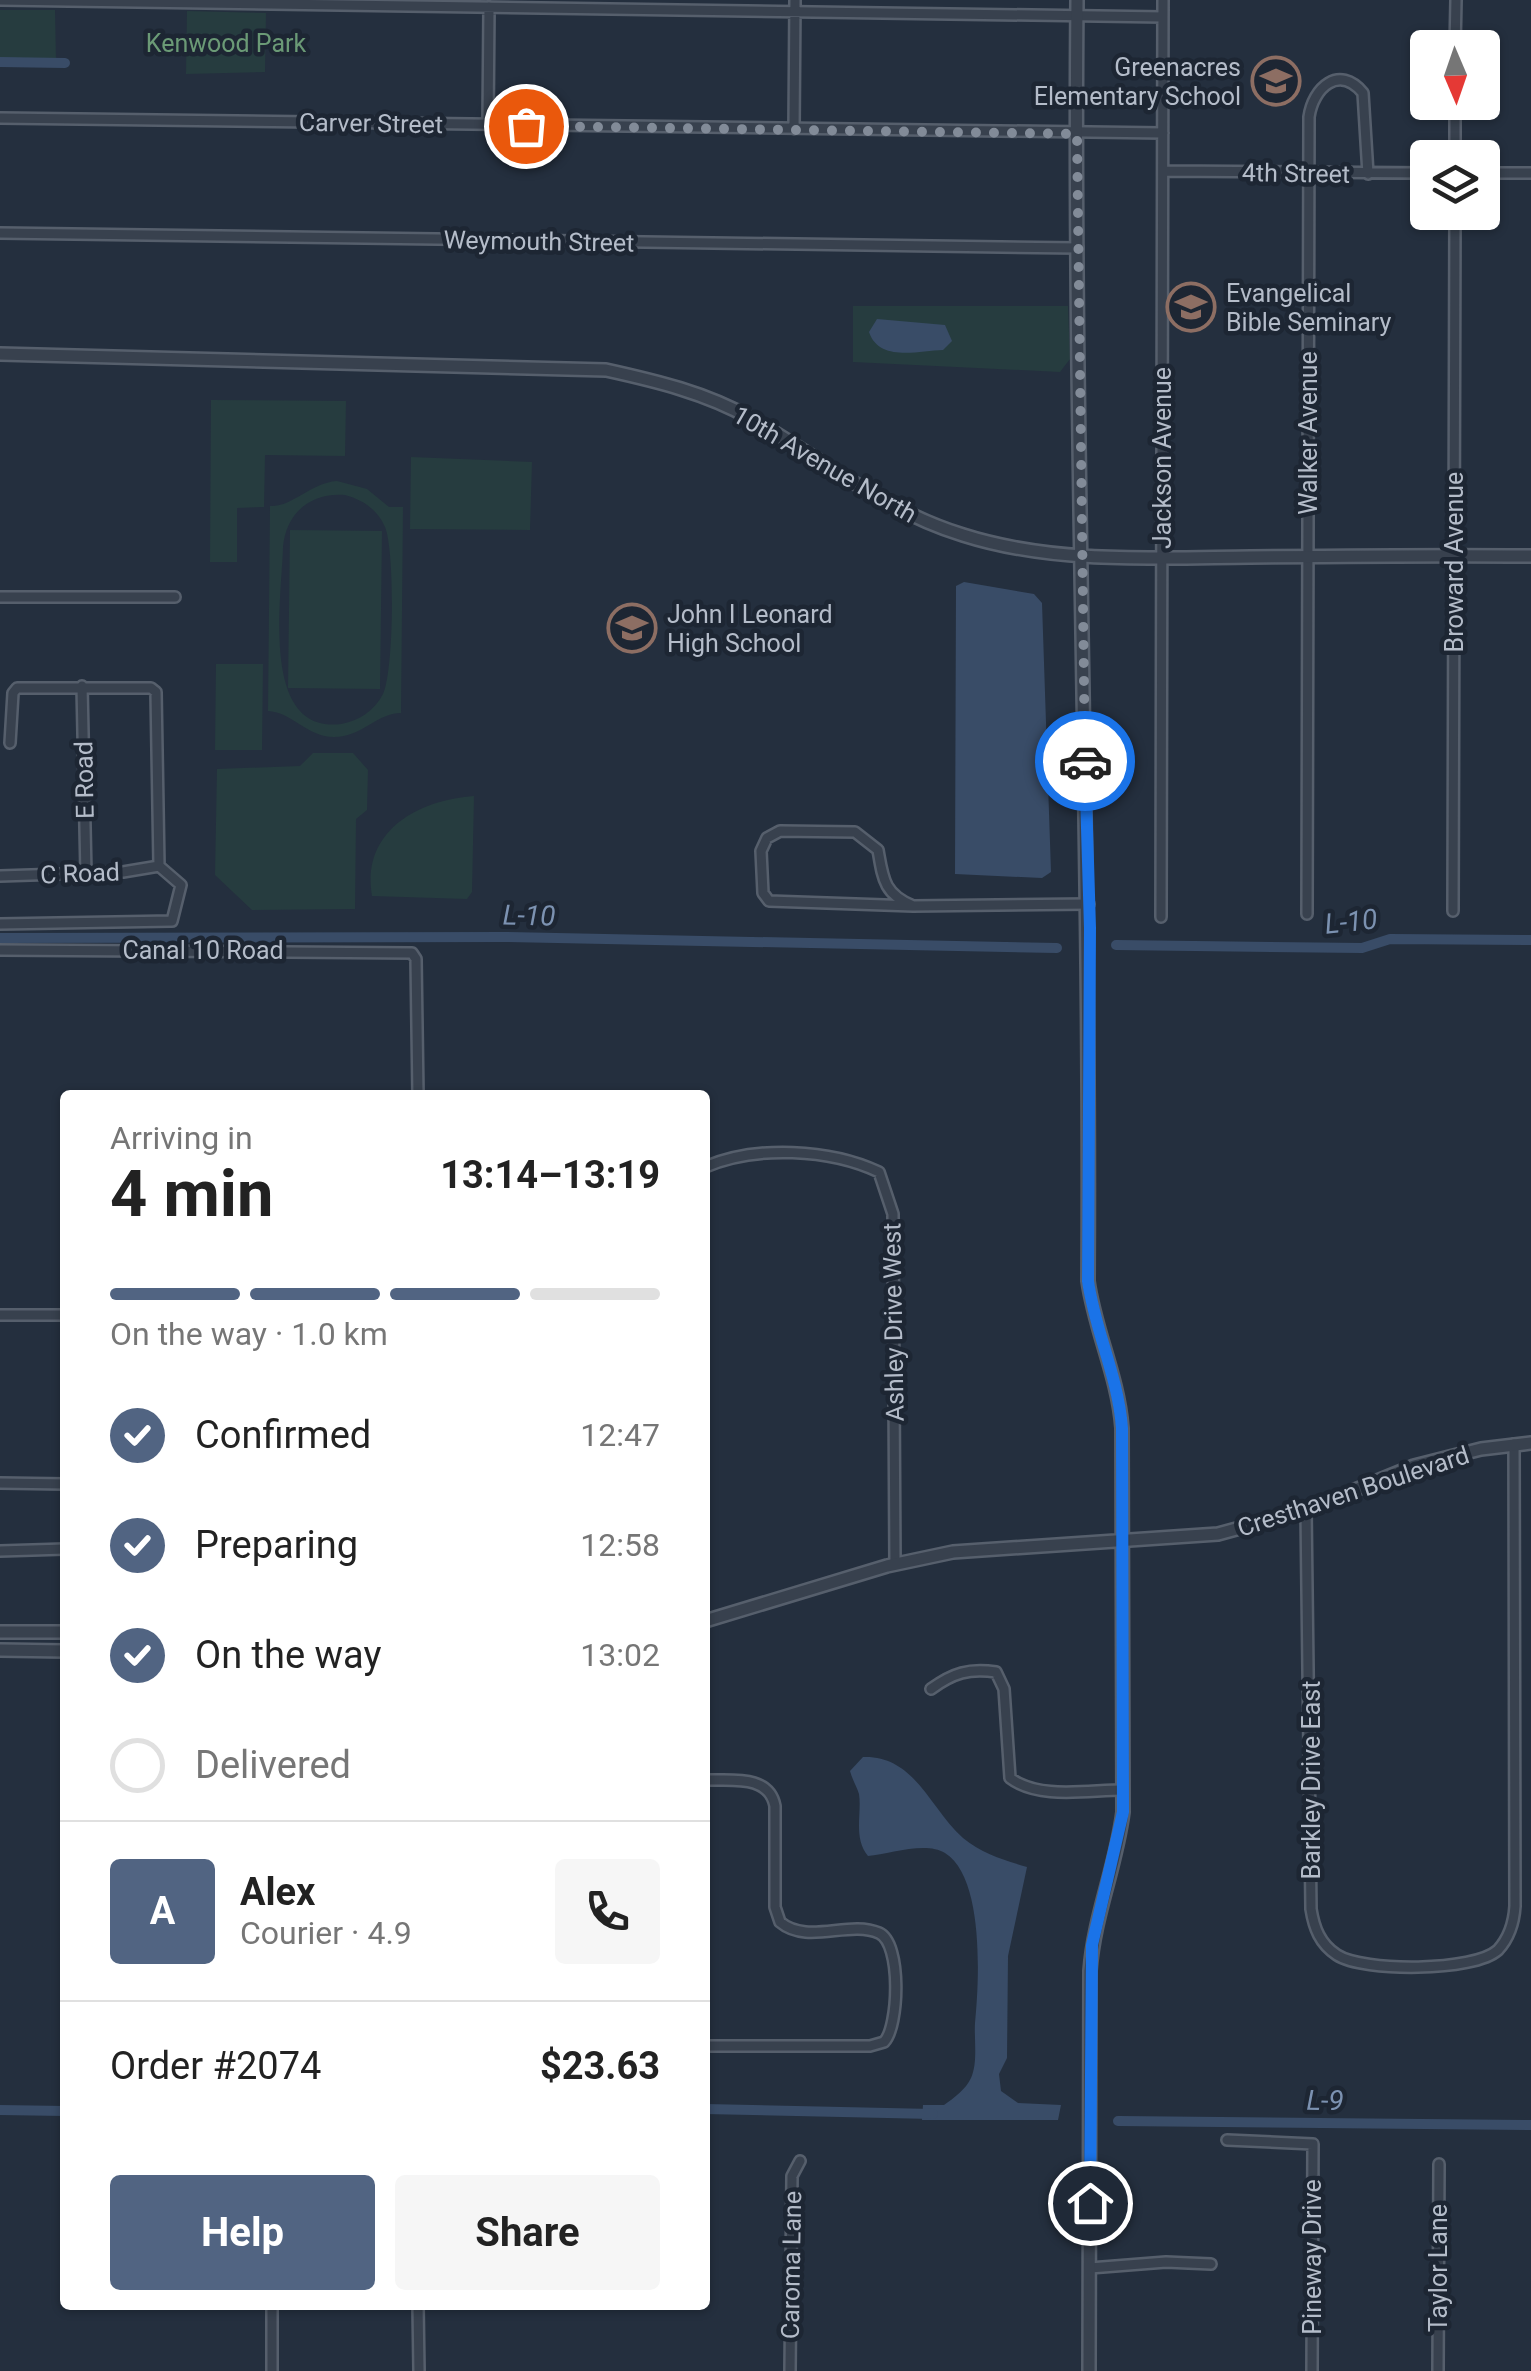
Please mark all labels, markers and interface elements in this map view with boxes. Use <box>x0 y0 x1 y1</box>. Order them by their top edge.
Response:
park label: Kenwood Park <box>146 29 307 58</box>
north arrow <box>1410 30 1500 120</box>
map controls <box>1410 30 1500 230</box>
place label: Greenacres Elementary School <box>1034 53 1241 111</box>
school or university icon: Greenacres Elementary School <box>1250 55 1302 107</box>
pin <box>484 84 569 169</box>
icon: bag <box>499 99 554 154</box>
street label: Carver Street <box>299 108 443 139</box>
button: layers <box>1410 140 1500 230</box>
street label: 4th Street <box>1242 158 1350 189</box>
street label: Weymouth Street <box>443 225 635 258</box>
place label: Evangelical Bible Seminary <box>1226 279 1391 337</box>
school or university icon: Evangelical Bible Seminary <box>1165 281 1217 333</box>
street label: Walker Avenue <box>1294 351 1323 515</box>
street label: Jackson Avenue <box>1148 367 1177 549</box>
street label: 10th Avenue North <box>728 400 922 529</box>
street label: Broward Avenue <box>1440 472 1469 652</box>
place label: John I Leonard High School <box>667 600 833 658</box>
school or university icon: John I Leonard High School <box>606 602 658 654</box>
courier <box>1035 711 1135 811</box>
icon: car <box>1058 734 1113 789</box>
street label: E Road <box>69 741 100 819</box>
street label: C Road <box>40 858 120 889</box>
water label: L-10 <box>502 899 556 932</box>
water label: L-10 <box>1323 902 1379 941</box>
street label: Canal 10 Road <box>122 936 284 965</box>
text: Arriving in <box>110 1119 253 1157</box>
text: 13:14–13:19 <box>440 1153 660 1197</box>
text: 4 min <box>110 1156 273 1232</box>
street label: Ashley Drive West <box>877 1222 910 1422</box>
text: On the way · 1.0 km <box>110 1315 388 1353</box>
icon: check <box>110 1408 165 1463</box>
text: Confirmed <box>195 1413 371 1457</box>
text: 12:47 <box>580 1416 660 1454</box>
street label: Cresthaven Boulevard <box>1234 1440 1473 1543</box>
icon: check <box>110 1518 165 1573</box>
text: Preparing <box>195 1523 358 1567</box>
text: 12:58 <box>580 1526 660 1564</box>
icon: check <box>110 1628 165 1683</box>
text: On the way <box>195 1633 381 1677</box>
text: 13:02 <box>580 1636 660 1674</box>
street label: Barkley Drive East <box>1297 1681 1326 1879</box>
text: Delivered <box>195 1743 351 1787</box>
button: phone <box>555 1859 660 1964</box>
text: Alex <box>240 1870 315 1914</box>
text: A <box>150 1889 175 1933</box>
text: Courier · 4.9 <box>240 1914 412 1952</box>
text: Order #2074 <box>110 2044 321 2088</box>
text: $23.63 <box>540 2044 660 2088</box>
water label: L-9 <box>1306 2084 1344 2117</box>
pin <box>1048 2161 1133 2246</box>
button: Help <box>110 2175 375 2290</box>
button: Share <box>395 2175 660 2290</box>
icon: home <box>1063 2176 1118 2231</box>
street label: Pineway Drive <box>1298 2179 1327 2335</box>
street label: Caroma Lane <box>776 2191 807 2339</box>
street label: Taylor Lane <box>1424 2204 1453 2332</box>

